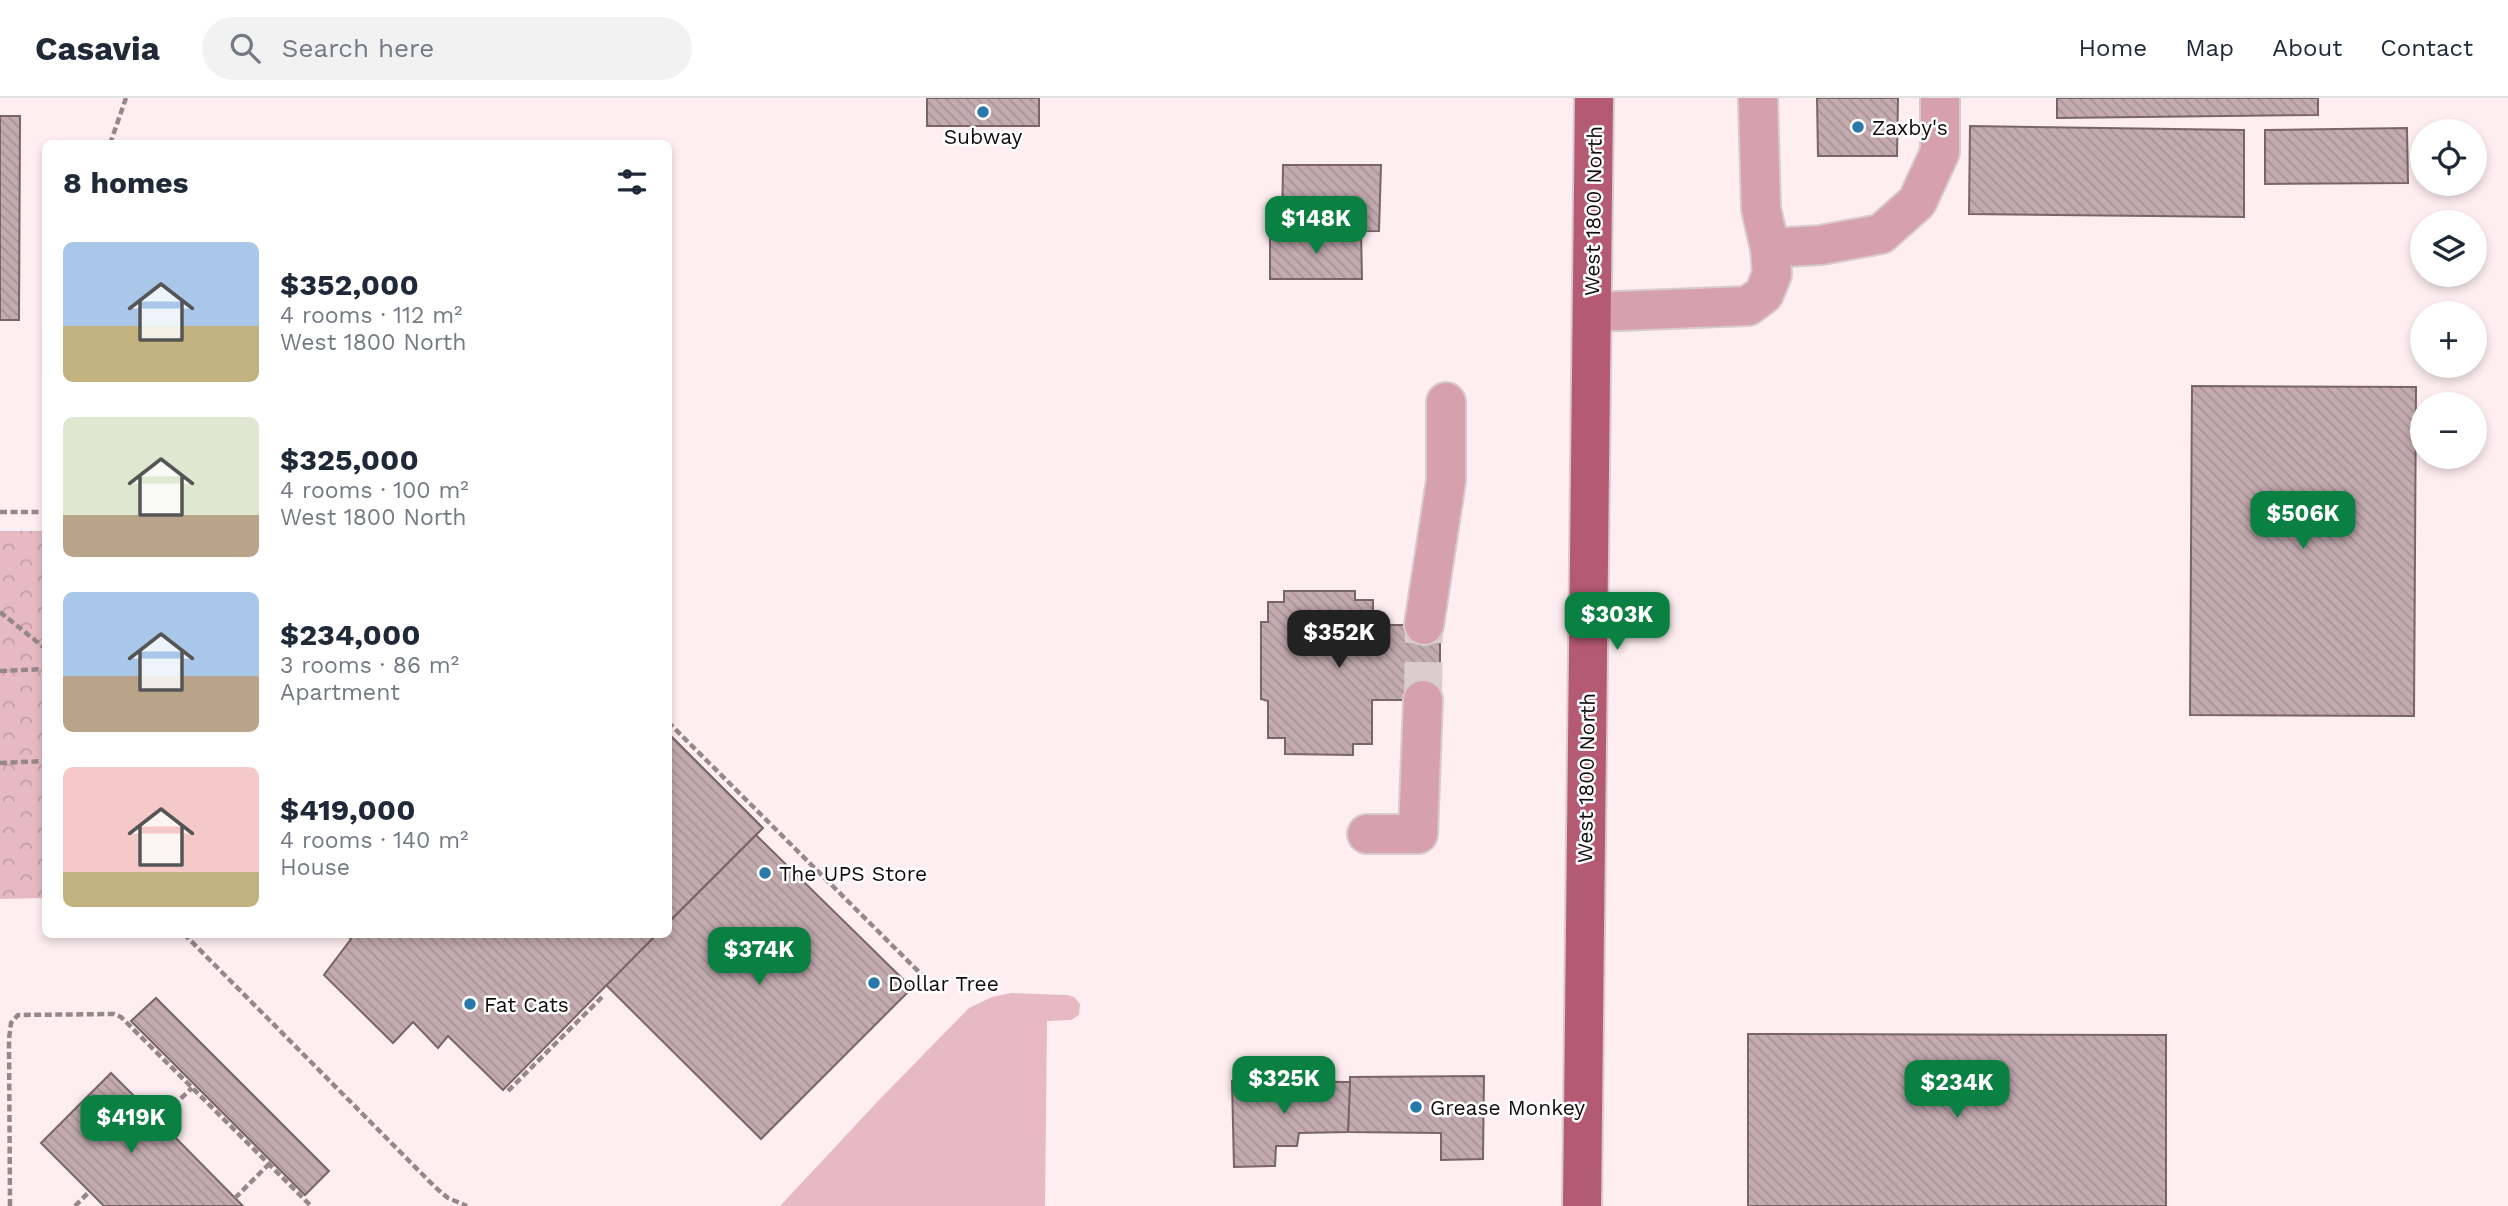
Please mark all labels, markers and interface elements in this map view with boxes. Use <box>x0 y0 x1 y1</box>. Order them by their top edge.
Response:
search box <box>202 17 692 80</box>
text: Casavia <box>35 29 160 68</box>
icon: search <box>226 29 264 67</box>
text: Search here <box>282 33 434 63</box>
text: Home <box>2079 34 2147 62</box>
text: Map <box>2185 34 2234 62</box>
text: About <box>2272 34 2342 62</box>
text: Contact <box>2380 34 2473 62</box>
marker: Subway <box>975 104 991 120</box>
place label: Zaxby's <box>1872 115 1948 140</box>
marker: Zaxby's <box>1850 119 1866 135</box>
map controls <box>2410 119 2487 469</box>
button: locate <box>2410 119 2487 196</box>
place label: Subway <box>944 124 1022 149</box>
street label: West 1800 North <box>1579 126 1607 296</box>
icon: filters <box>613 163 651 201</box>
text: 8 homes <box>63 165 189 200</box>
pin: $148K <box>1267 197 1365 256</box>
text: $148K <box>1281 205 1351 232</box>
button: layers <box>2410 210 2487 287</box>
text: $352,000 <box>280 267 419 302</box>
icon: home <box>119 270 203 354</box>
button: + <box>2410 301 2487 378</box>
text: 4 rooms · 112 m² <box>280 302 462 329</box>
text: West 1800 North <box>280 329 466 356</box>
button: − <box>2410 392 2487 469</box>
text: $325,000 <box>280 442 419 477</box>
icon: home <box>119 445 203 529</box>
text: 4 rooms · 100 m² <box>280 477 469 504</box>
pin: $506K <box>2254 491 2352 551</box>
text: $506K <box>2266 500 2340 527</box>
text: West 1800 North <box>280 504 466 531</box>
pin: $303K <box>1568 592 1666 652</box>
text: $303K <box>1581 601 1653 628</box>
pin: $352K <box>1290 610 1388 670</box>
text: $234,000 <box>280 617 421 652</box>
text: $352K <box>1303 619 1375 646</box>
icon: home <box>119 620 203 704</box>
text: 3 rooms · 86 m² <box>280 652 459 679</box>
text: Apartment <box>280 679 400 706</box>
street label: West 1800 North <box>1572 693 1600 863</box>
text: $419,000 <box>280 792 416 827</box>
icon: home <box>119 795 203 879</box>
text: 4 rooms · 140 m² <box>280 827 468 854</box>
text: House <box>280 854 350 881</box>
place label: The UPS Store <box>779 861 927 886</box>
marker: The UPS Store <box>757 865 773 881</box>
pin: $374K <box>710 928 808 987</box>
text: $374K <box>724 936 794 963</box>
place label: Dollar Tree <box>888 971 999 996</box>
marker: Dollar Tree <box>866 975 882 991</box>
place label: Fat Cats <box>484 992 569 1017</box>
marker: Fat Cats <box>462 996 478 1012</box>
pin: $325K <box>1235 1056 1333 1116</box>
pin: $234K <box>1908 1060 2006 1120</box>
text: $325K <box>1248 1065 1320 1092</box>
text: $234K <box>1921 1069 1993 1096</box>
place label: Grease Monkey <box>1430 1095 1585 1120</box>
pin: $419K <box>82 1096 180 1155</box>
marker: Grease Monkey <box>1408 1099 1424 1115</box>
text: $419K <box>96 1104 166 1131</box>

